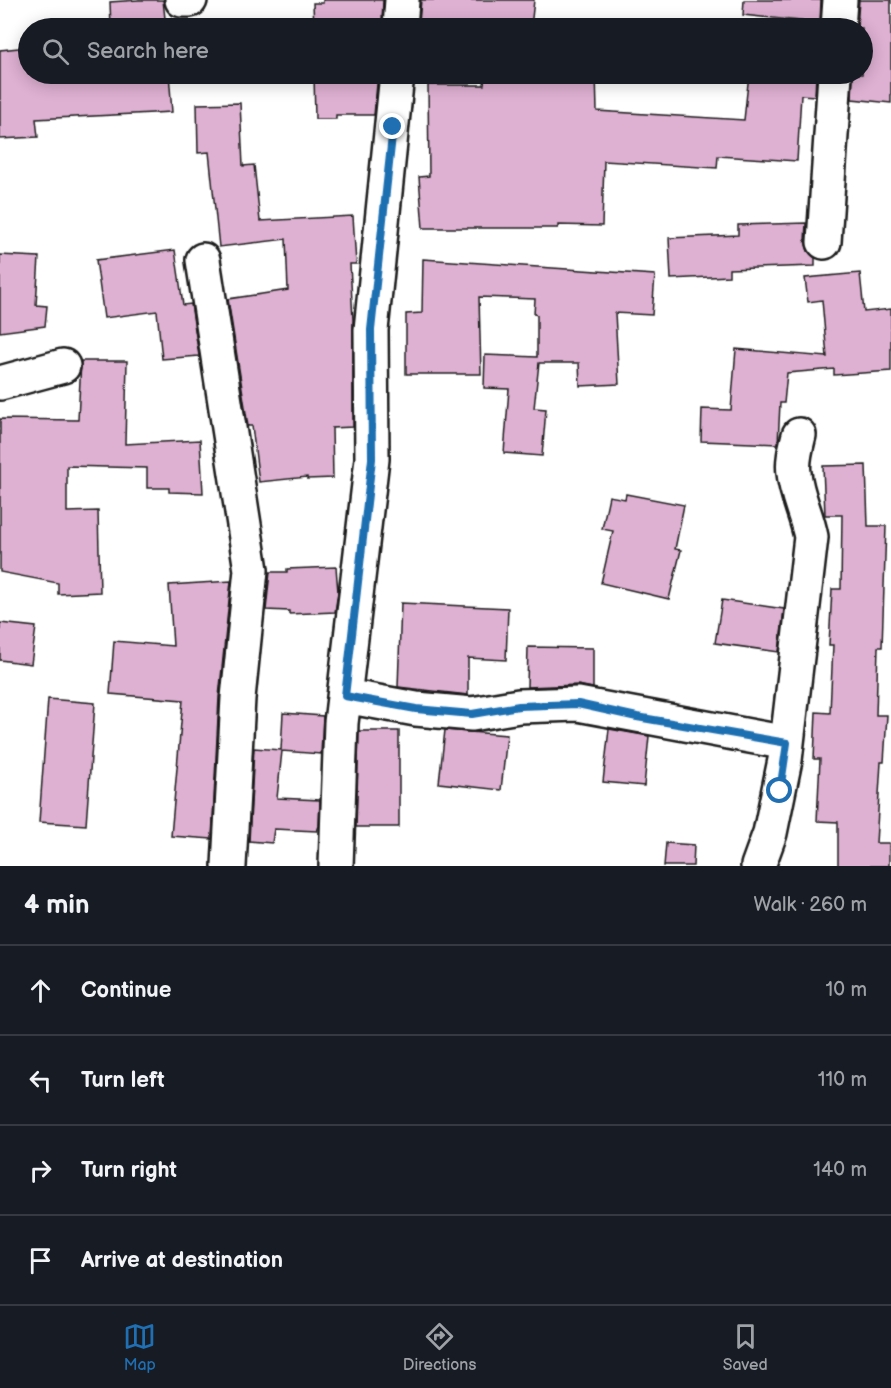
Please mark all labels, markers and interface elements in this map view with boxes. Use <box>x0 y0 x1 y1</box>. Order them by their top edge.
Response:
search box <box>18 18 873 84</box>
icon: search <box>39 35 72 68</box>
text: Search here <box>87 38 209 65</box>
route end <box>379 113 405 139</box>
route start <box>766 777 792 803</box>
text: 4 min <box>24 890 89 921</box>
text: Walk · 260 m <box>754 893 867 917</box>
icon: ahead <box>24 974 57 1007</box>
text: Continue <box>81 977 171 1004</box>
text: 10 m <box>826 978 867 1002</box>
icon: left <box>24 1064 57 1097</box>
text: Turn left <box>81 1067 165 1094</box>
text: 110 m <box>818 1068 867 1092</box>
icon: right <box>24 1154 57 1187</box>
text: Turn right <box>81 1157 177 1184</box>
text: 140 m <box>813 1158 867 1182</box>
icon: arrive <box>24 1244 57 1277</box>
text: Arrive at destination <box>81 1247 283 1274</box>
tab: Map <box>123 1320 156 1375</box>
tab: Directions <box>403 1320 476 1375</box>
tab: Saved <box>723 1320 768 1375</box>

